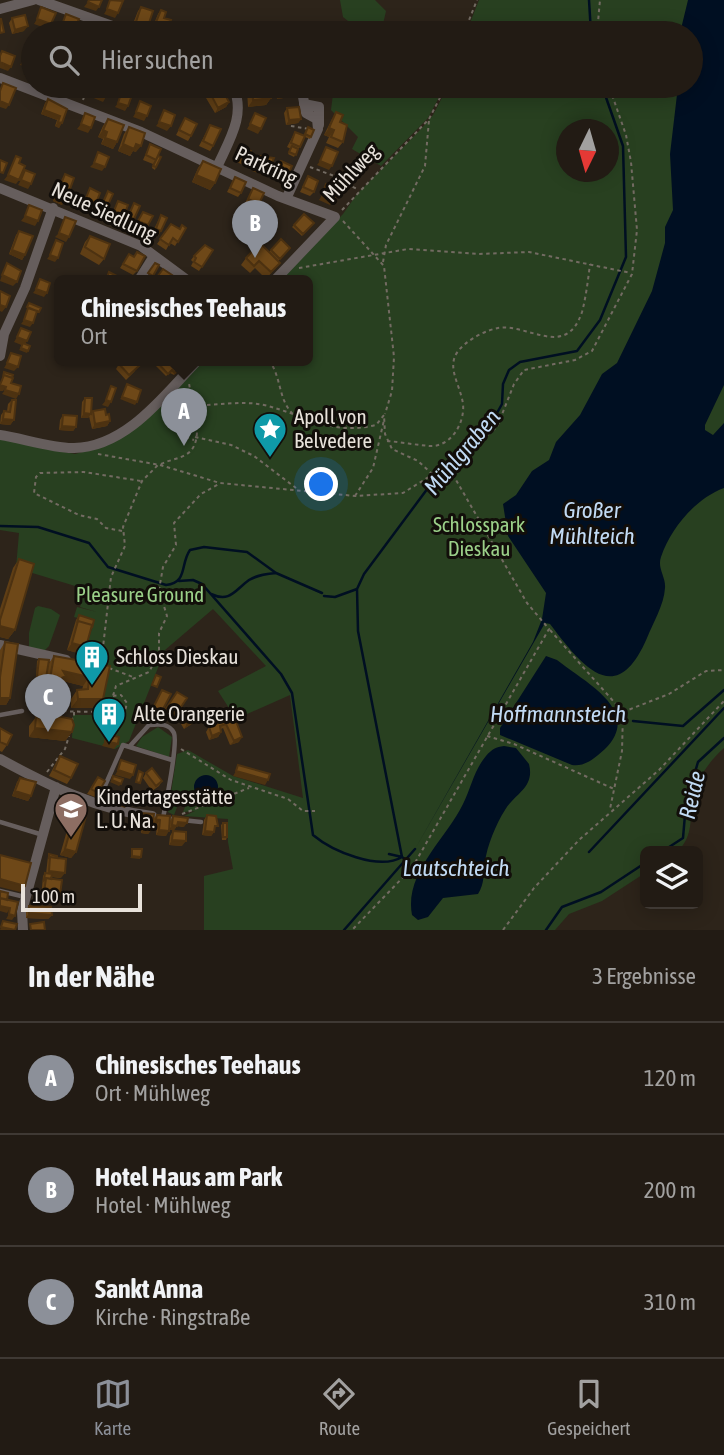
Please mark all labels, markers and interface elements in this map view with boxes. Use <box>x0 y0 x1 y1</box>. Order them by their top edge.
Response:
search box <box>21 21 703 98</box>
icon: search <box>45 41 83 79</box>
text: Hier suchen <box>101 45 214 75</box>
north arrow <box>556 119 619 182</box>
street label: Mühlweg <box>317 138 383 206</box>
street label: Parkring <box>232 140 301 190</box>
street label: Neue Siedlung <box>48 176 160 246</box>
pin: B <box>232 200 278 258</box>
popup <box>54 275 313 366</box>
text: Chinesisches Teehaus <box>81 293 286 323</box>
text: Ort <box>81 323 107 349</box>
pin: A <box>161 388 207 446</box>
place label: Apoll von Belvedere <box>294 404 372 452</box>
water label: Mühlgraben <box>419 404 505 500</box>
place icon: Apoll von Belvedere <box>251 410 289 459</box>
your location <box>304 467 338 501</box>
water label: Großer Mühlteich <box>549 497 635 549</box>
park label: Schlosspark Dieskau <box>433 512 525 560</box>
park label: Pleasure Ground <box>76 582 204 606</box>
building icon: Schloss Dieskau <box>73 638 111 687</box>
place label: Schloss Dieskau <box>116 644 238 668</box>
pin: C <box>25 674 71 732</box>
building icon: Alte Orangerie <box>90 695 128 744</box>
place label: Alte Orangerie <box>134 701 245 725</box>
water label: Hoffmannsteich <box>490 701 626 727</box>
water label: Reide <box>674 768 710 822</box>
place label: Kindertagesstätte L. U. Na. <box>96 784 233 832</box>
school or university icon: Kindertagesstätte L. U. Na. <box>52 790 90 839</box>
map controls <box>640 846 703 909</box>
button: layers <box>640 846 703 909</box>
water label: Lautschteich <box>403 855 509 881</box>
scale bar <box>21 881 142 913</box>
text: 100 m <box>32 885 75 907</box>
text: In der Nähe <box>28 959 155 993</box>
text: 3 Ergebnisse <box>592 963 696 989</box>
text: Chinesisches Teehaus <box>95 1050 301 1080</box>
text: A <box>45 1065 57 1091</box>
text: 120 m <box>644 1065 696 1091</box>
text: Ort · Mühlweg <box>95 1080 210 1106</box>
text: Hotel Haus am Park <box>95 1162 282 1192</box>
text: B <box>46 1177 56 1203</box>
text: 200 m <box>644 1177 696 1203</box>
text: Hotel · Mühlweg <box>95 1192 231 1218</box>
text: Sankt Anna <box>95 1274 203 1304</box>
text: C <box>46 1289 56 1315</box>
text: 310 m <box>644 1289 696 1315</box>
text: Kirche · Ringstraße <box>95 1304 251 1330</box>
tab: Karte <box>94 1375 132 1439</box>
tab: Route <box>319 1375 360 1439</box>
tab: Gespeichert <box>547 1375 630 1439</box>

